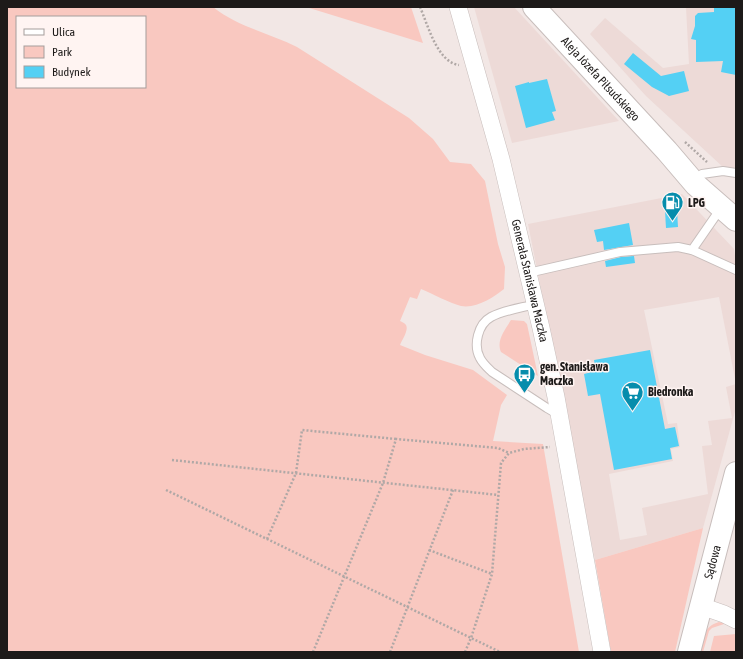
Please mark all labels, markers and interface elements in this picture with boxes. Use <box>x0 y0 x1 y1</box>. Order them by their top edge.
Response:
legend <box>16 16 146 88</box>
text: Ulica <box>52 25 75 39</box>
street label: Aleja Józefa Piłsudskiego <box>558 34 643 124</box>
text: Park <box>52 45 73 59</box>
text: Budynek <box>52 65 91 79</box>
fuel station icon: LPG <box>659 190 685 223</box>
place label: LPG <box>688 196 706 210</box>
street label: Generała Stanisława Maczka <box>509 218 551 343</box>
place label: gen. Stanisława Maczka <box>540 360 609 388</box>
bus stop icon: gen. Stanisława Maczka <box>512 361 538 394</box>
supermarket icon: Biedronka <box>620 379 646 412</box>
place label: Biedronka <box>648 385 694 399</box>
street label: Sądowa <box>701 544 724 581</box>

